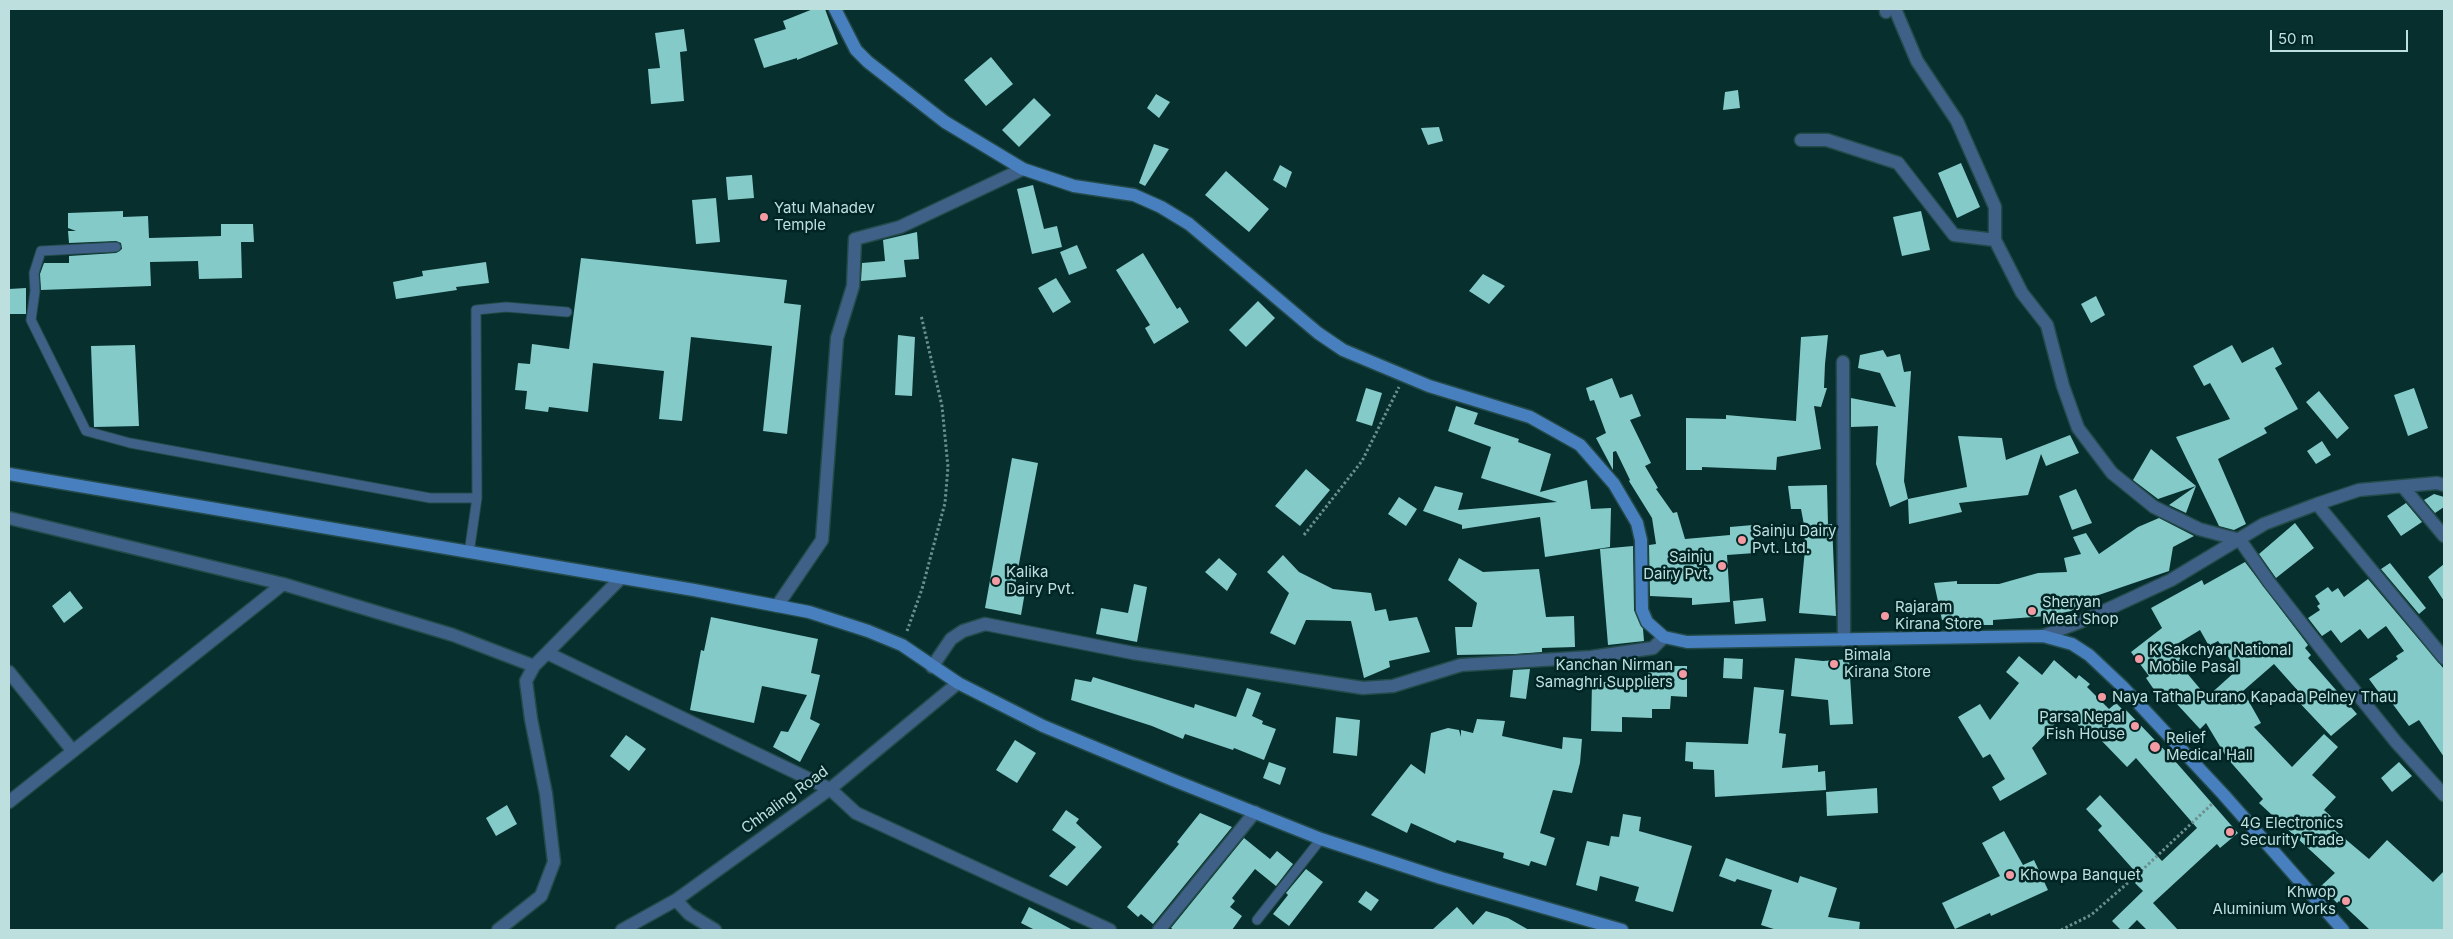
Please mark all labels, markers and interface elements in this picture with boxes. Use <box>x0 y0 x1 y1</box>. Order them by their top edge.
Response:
scale bar <box>2273 20 2410 52</box>
text: 50 m <box>2278 29 2314 48</box>
place label: Yatu Mahadev Temple <box>774 199 875 234</box>
marker: Yatu Mahadev Temple <box>758 211 770 223</box>
place label: Sainju Dairy Pvt. Ltd. <box>1752 522 1836 557</box>
marker: Sainju Dairy Pvt. Ltd. <box>1736 534 1748 546</box>
place label: Sainju Dairy Pvt. <box>1643 548 1712 583</box>
marker: Sainju Dairy Pvt. <box>1716 560 1728 572</box>
place label: Kalika Dairy Pvt. <box>1006 563 1075 598</box>
marker: Kalika Dairy Pvt. <box>990 575 1002 587</box>
place label: Sheryan Meat Shop <box>2042 593 2119 628</box>
place label: Rajaram Kirana Store <box>1895 598 1982 633</box>
marker: Sheryan Meat Shop <box>2026 605 2038 617</box>
marker: Rajaram Kirana Store <box>1879 610 1891 622</box>
place label: K Sakchyar National Mobile Pasal <box>2149 641 2291 676</box>
place label: Bimala Kirana Store <box>1844 646 1931 681</box>
marker: K Sakchyar National Mobile Pasal <box>2133 653 2145 665</box>
place label: Kanchan Nirman Samaghri Suppliers <box>1535 656 1673 691</box>
marker: Bimala Kirana Store <box>1828 658 1840 670</box>
marker: Kanchan Nirman Samaghri Suppliers <box>1677 668 1689 680</box>
place label: Naya Tatha Purano Kapada Pelney Thau <box>2112 688 2396 706</box>
marker: Naya Tatha Purano Kapada Pelney Thau <box>2096 691 2108 703</box>
place label: Parsa Nepal Fish House <box>2039 708 2125 743</box>
marker: Parsa Nepal Fish House <box>2129 720 2141 732</box>
place label: Relief Medical Hall <box>2166 729 2253 764</box>
marker: Relief Medical Hall <box>2148 740 2162 754</box>
street label: Chhaling Road <box>738 762 832 838</box>
place label: 4G Electronics Security Trade <box>2240 814 2344 849</box>
marker: 4G Electronics Security Trade <box>2224 826 2236 838</box>
place label: Khowpa Banquet <box>2020 866 2141 884</box>
marker: Khowpa Banquet <box>2004 869 2016 881</box>
place label: Khwop Aluminium Works <box>2213 883 2336 918</box>
marker: Khwop Aluminium Works <box>2340 895 2352 907</box>

